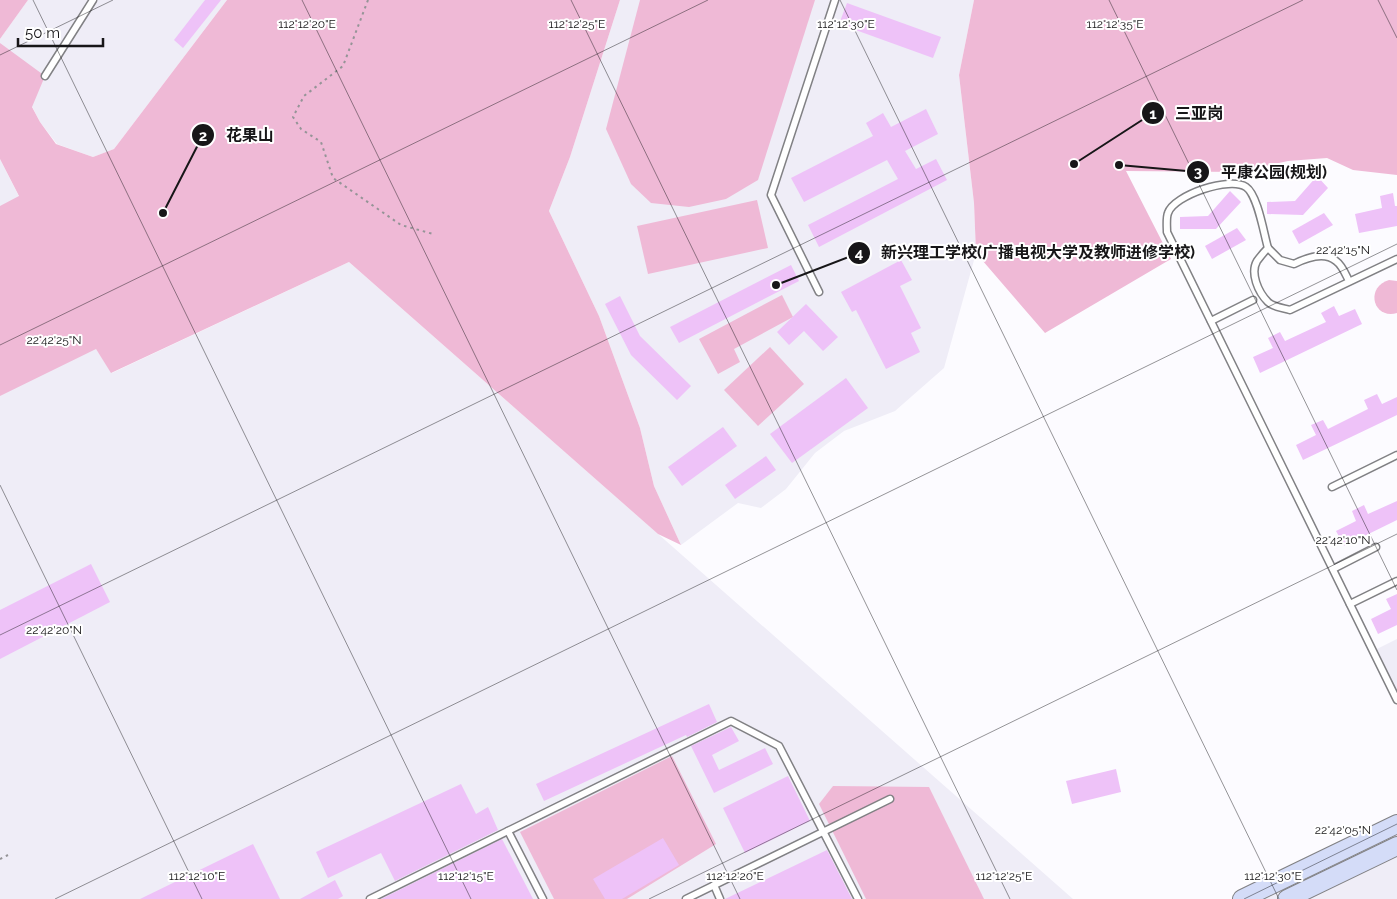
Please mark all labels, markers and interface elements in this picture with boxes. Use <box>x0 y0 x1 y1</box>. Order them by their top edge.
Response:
scale bar <box>18 15 102 47</box>
text: 112°12'20"E <box>278 17 336 31</box>
text: 112°12'25"E <box>549 17 605 31</box>
text: 112°12'30"E <box>817 17 875 31</box>
text: 112°12'35"E <box>1087 17 1143 31</box>
text: 50 m <box>25 24 60 42</box>
callout: 三亚岗 <box>1140 98 1233 129</box>
text: 三亚岗 <box>1175 104 1223 123</box>
text: 1 <box>1149 105 1157 123</box>
callout: 花果山 <box>191 120 284 151</box>
text: 花果山 <box>226 126 274 145</box>
text: 2 <box>199 127 207 145</box>
callout: 平康公园(规划) <box>1186 157 1337 188</box>
text: 3 <box>1194 163 1202 181</box>
text: 平康公园(规划) <box>1221 163 1327 182</box>
callout: 新兴理工学校(广播电视大学及教师进修学校) <box>846 237 1205 268</box>
text: 新兴理工学校(广播电视大学及教师进修学校) <box>881 243 1195 262</box>
text: 22°42'15"N <box>1316 243 1370 257</box>
text: 4 <box>855 244 864 262</box>
text: 22°42'25"N <box>26 333 82 347</box>
text: 22°42'10"N <box>1316 533 1370 547</box>
text: 22°42'20"N <box>26 623 82 637</box>
text: 22°42'05"N <box>1315 823 1371 837</box>
text: 112°12'10"E <box>169 869 225 883</box>
text: 112°12'15"E <box>438 869 494 883</box>
text: 112°12'20"E <box>706 869 764 883</box>
text: 112°12'25"E <box>976 869 1032 883</box>
text: 112°12'30"E <box>1244 869 1302 883</box>

